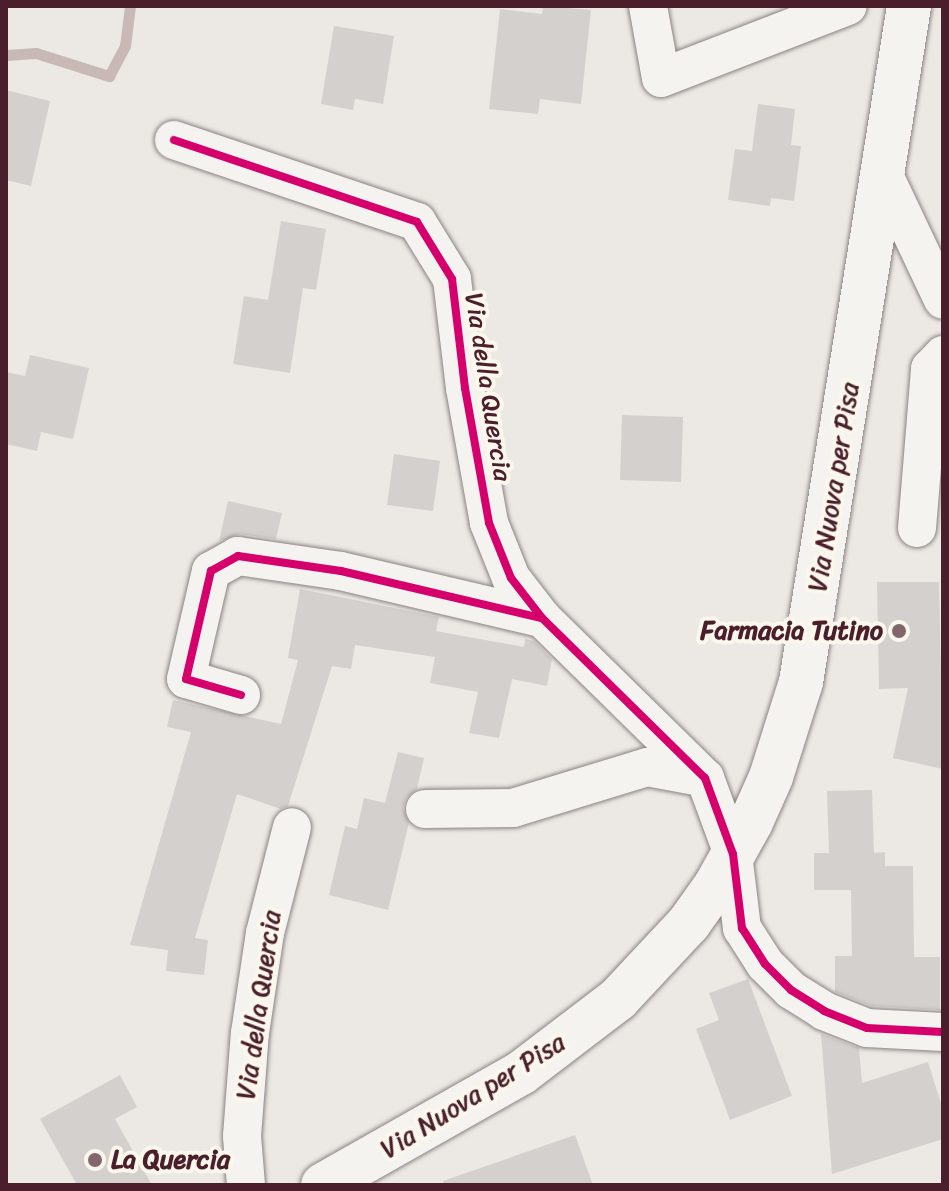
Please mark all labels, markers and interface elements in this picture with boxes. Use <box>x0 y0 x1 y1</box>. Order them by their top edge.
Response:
street label: Via della Quercia <box>458 290 518 484</box>
street label: Via Nuova per Pisa <box>802 380 866 594</box>
place label: Farmacia Tutino <box>701 615 883 647</box>
marker: Farmacia Tutino <box>890 622 908 640</box>
street label: Via della Quercia <box>230 908 288 1102</box>
street label: Via Nuova per Pisa <box>375 1027 571 1165</box>
place label: La Quercia <box>111 1144 231 1176</box>
marker: La Quercia <box>86 1151 104 1169</box>

